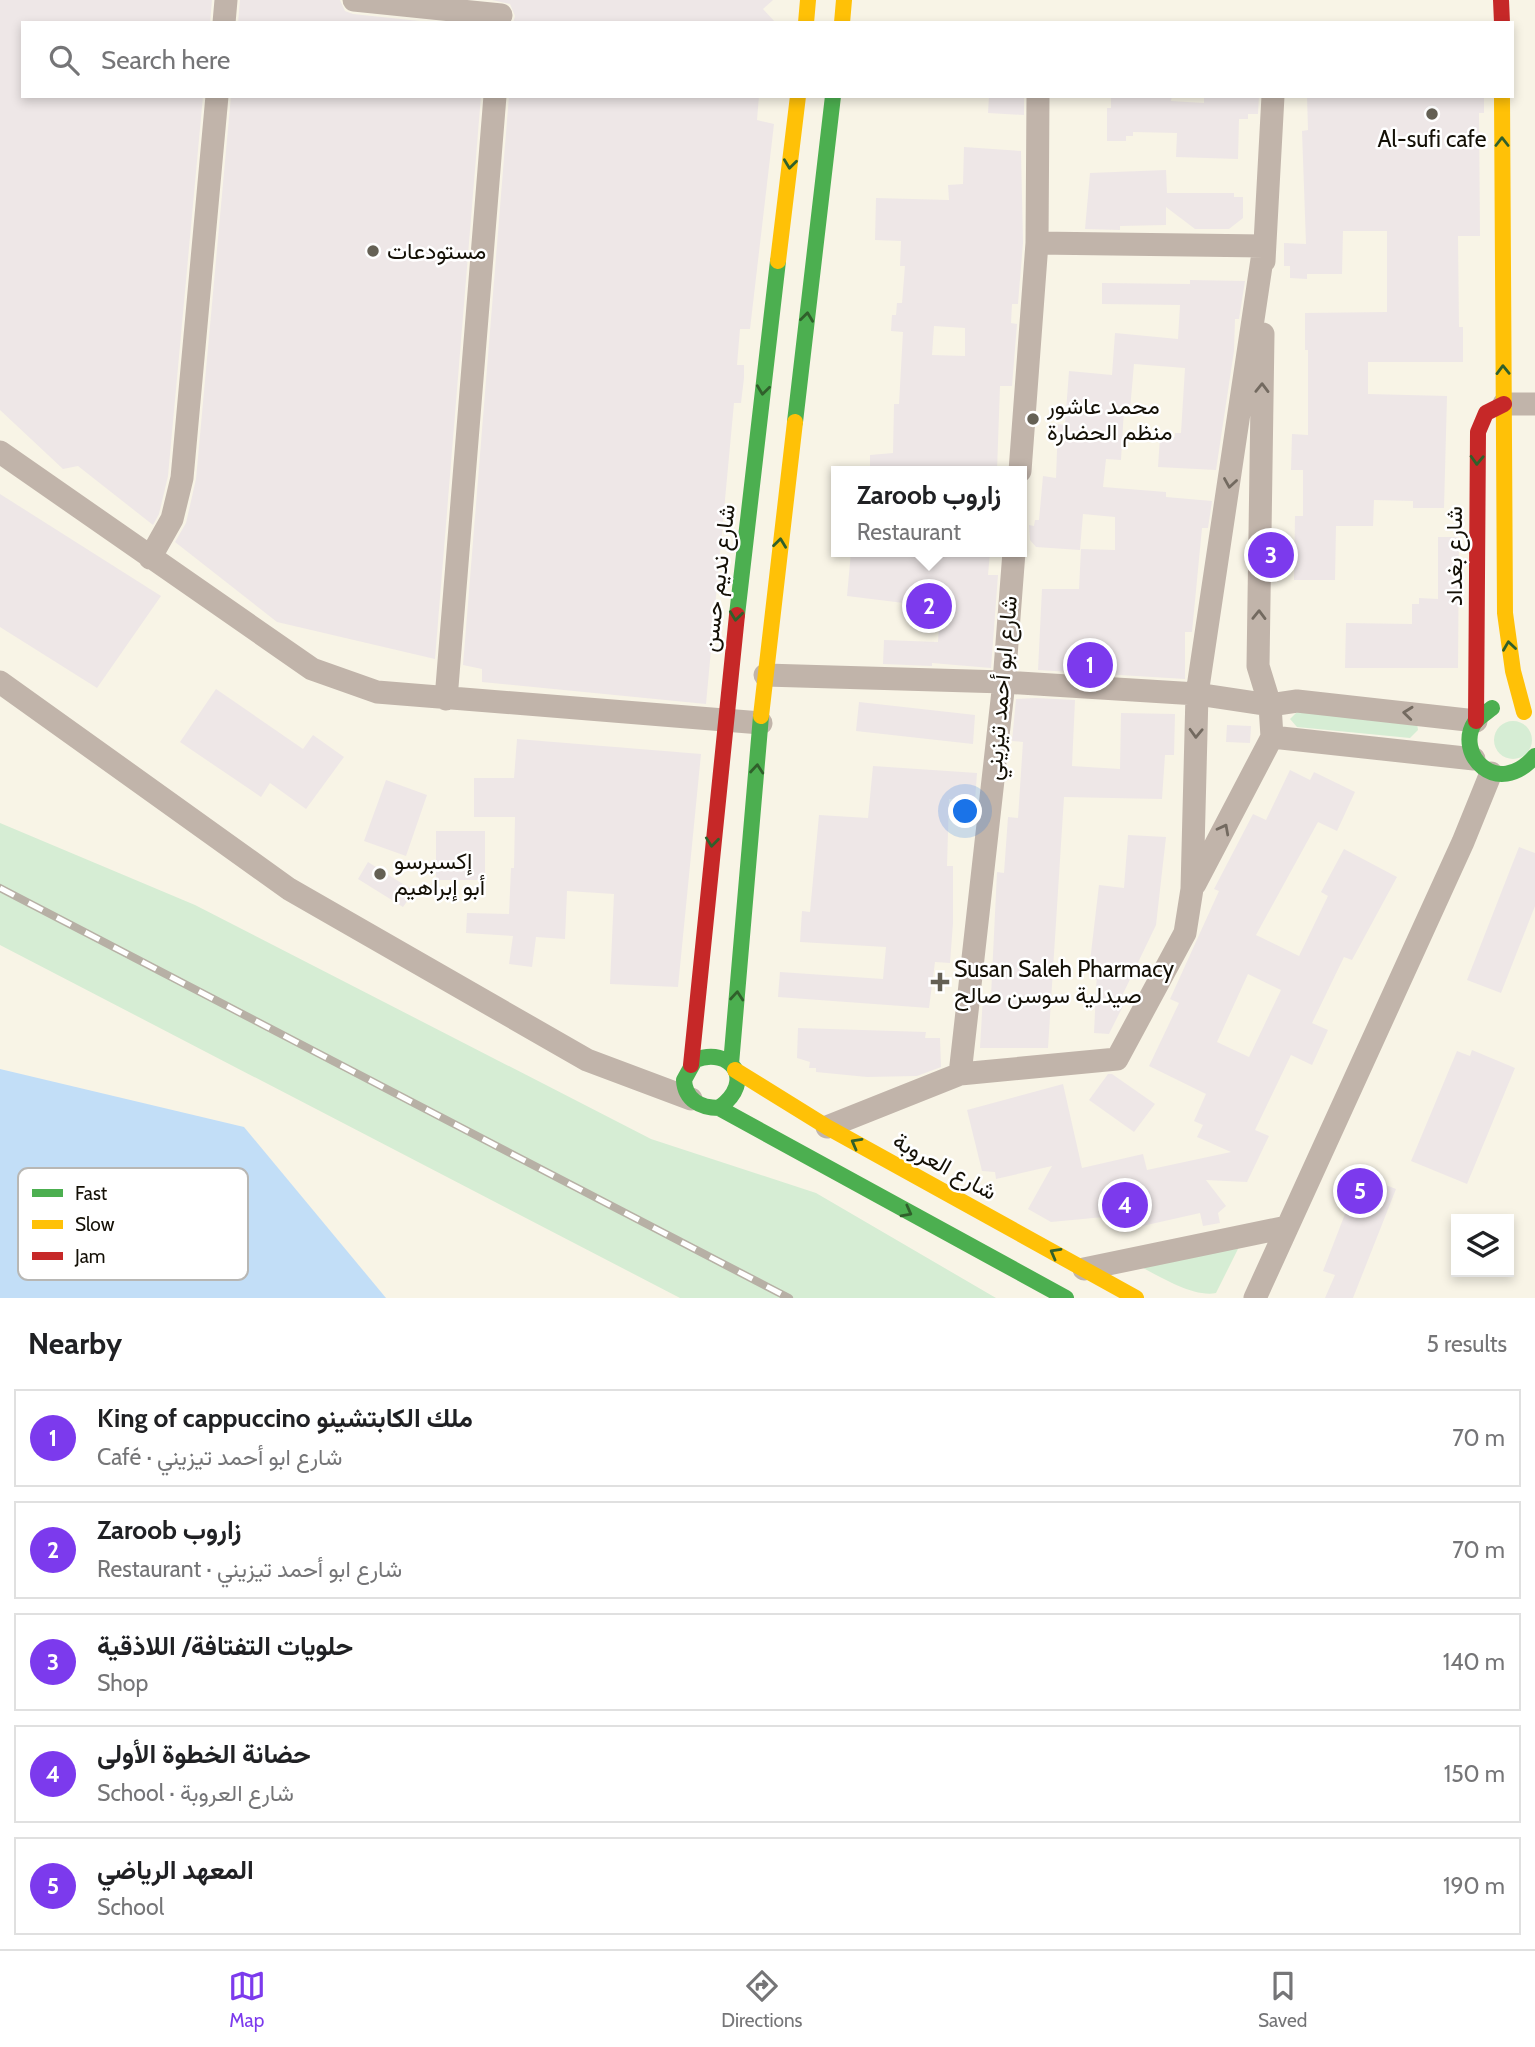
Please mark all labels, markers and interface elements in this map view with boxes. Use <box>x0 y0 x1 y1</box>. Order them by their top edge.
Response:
search box <box>21 21 1514 98</box>
icon: search <box>45 41 83 79</box>
text: Search here <box>101 44 230 76</box>
marker: Al-sufi cafe <box>1424 106 1440 122</box>
place label: Al-sufi cafe <box>1378 125 1487 153</box>
one-way arrow <box>1494 136 1510 147</box>
one-way arrow <box>782 158 797 170</box>
place label: مستودعات <box>387 237 486 266</box>
marker: مستودعات <box>365 243 381 259</box>
one-way arrow <box>800 311 815 323</box>
one-way arrow <box>1496 364 1511 375</box>
one-way arrow <box>1254 382 1270 393</box>
one-way arrow <box>756 385 771 396</box>
place label: محمد عاشور منظم الحضارة <box>1046 392 1173 447</box>
marker: محمد عاشور منظم الحضارة <box>1025 411 1041 427</box>
one-way arrow <box>1470 454 1485 465</box>
popup <box>831 466 1027 557</box>
one-way arrow <box>1223 477 1238 489</box>
text: Zaroob زاروب <box>857 479 1001 511</box>
street label: شارع نديم حسن <box>695 503 743 654</box>
street label: شارع بغداد <box>1440 506 1470 606</box>
text: Restaurant <box>857 518 961 546</box>
pin: 3 <box>1248 529 1294 581</box>
one-way arrow <box>773 537 788 549</box>
pin: 2 <box>906 580 952 632</box>
street label: شارع ابو أحمد تيزيني <box>979 595 1028 782</box>
one-way arrow <box>729 610 744 622</box>
one-way arrow <box>1251 610 1267 620</box>
pin: 1 <box>1067 639 1113 691</box>
one-way arrow <box>1501 640 1516 652</box>
one-way arrow <box>1402 706 1414 721</box>
one-way arrow <box>1189 727 1204 738</box>
one-way arrow <box>749 764 764 775</box>
your location <box>948 794 982 828</box>
one-way arrow <box>1215 824 1229 836</box>
one-way arrow <box>705 837 720 848</box>
place label: إكسبرسو أبو إبراهيم <box>394 847 485 902</box>
marker: إكسبرسو أبو إبراهيم <box>372 866 388 882</box>
place label: Susan Saleh Pharmacy صيدلية سوسن صالح <box>954 955 1175 1011</box>
marker: Susan Saleh Pharmacy صيدلية سوسن صالح <box>932 974 948 990</box>
one-way arrow <box>729 990 744 1001</box>
street label: شارع العروبة <box>887 1126 1002 1208</box>
one-way arrow <box>851 1138 863 1151</box>
pin: 5 <box>1337 1165 1383 1217</box>
legend <box>18 1168 248 1280</box>
pin: 4 <box>1102 1179 1148 1231</box>
text: Fast <box>75 1182 108 1205</box>
one-way arrow <box>900 1204 913 1217</box>
text: Slow <box>75 1213 115 1236</box>
map controls <box>1451 1214 1514 1277</box>
button: layers <box>1451 1214 1514 1277</box>
text: Jam <box>74 1245 105 1268</box>
one-way arrow <box>1050 1248 1063 1261</box>
text: Nearby <box>28 1325 122 1362</box>
text: 5 results <box>1426 1330 1507 1358</box>
text: King of cappuccino ملك الكابتشينو <box>97 1402 473 1434</box>
text: 1 <box>49 1424 57 1452</box>
text: 70 m <box>1452 1424 1505 1452</box>
text: Café · شارع ابو أحمد تيزيني <box>97 1443 342 1471</box>
text: Zaroob زاروب <box>97 1514 241 1546</box>
text: 2 <box>47 1536 59 1564</box>
text: 70 m <box>1452 1536 1505 1564</box>
text: Restaurant · شارع ابو أحمد تيزيني <box>97 1555 402 1583</box>
text: حلويات التفتافة/ اللاذقية <box>97 1630 353 1662</box>
text: 3 <box>47 1648 59 1676</box>
text: 140 m <box>1443 1648 1505 1676</box>
text: Shop <box>97 1669 148 1697</box>
text: حضانة الخطوة الأولى <box>97 1738 311 1770</box>
text: 4 <box>46 1760 60 1788</box>
text: 150 m <box>1444 1760 1505 1788</box>
text: School · شارع العروبة <box>97 1779 294 1807</box>
text: المعهد الرياضي <box>97 1854 254 1886</box>
text: 5 <box>47 1872 59 1900</box>
text: 190 m <box>1443 1872 1505 1900</box>
text: School <box>97 1893 164 1921</box>
tab: Map <box>228 1967 266 2032</box>
tab: Directions <box>721 1967 802 2032</box>
tab: Saved <box>1258 1967 1307 2032</box>

